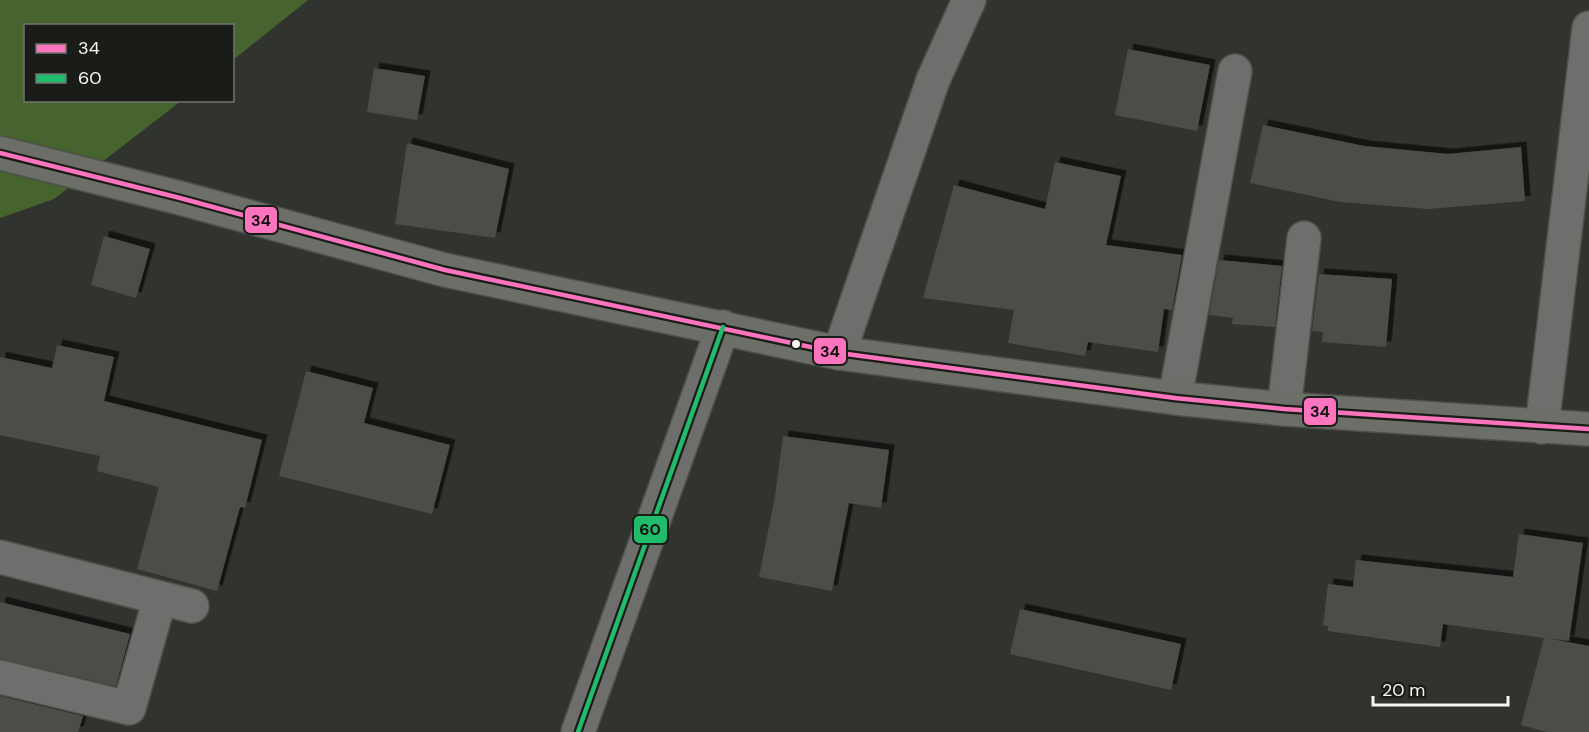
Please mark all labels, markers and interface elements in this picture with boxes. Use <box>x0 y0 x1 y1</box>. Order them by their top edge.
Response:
legend <box>24 24 234 102</box>
text: 34 <box>78 36 100 60</box>
text: 60 <box>78 66 102 90</box>
line badge: 34 <box>244 206 278 234</box>
text: 34 <box>251 210 271 231</box>
line badge: 34 <box>813 337 847 365</box>
unlabelled marker <box>790 338 802 350</box>
text: 34 <box>820 341 840 362</box>
line badge: 34 <box>1303 397 1337 426</box>
text: 34 <box>1310 401 1330 422</box>
line badge: 60 <box>633 515 668 544</box>
text: 60 <box>639 519 661 540</box>
scale bar <box>1373 669 1508 707</box>
text: 20 m <box>1382 678 1425 702</box>

